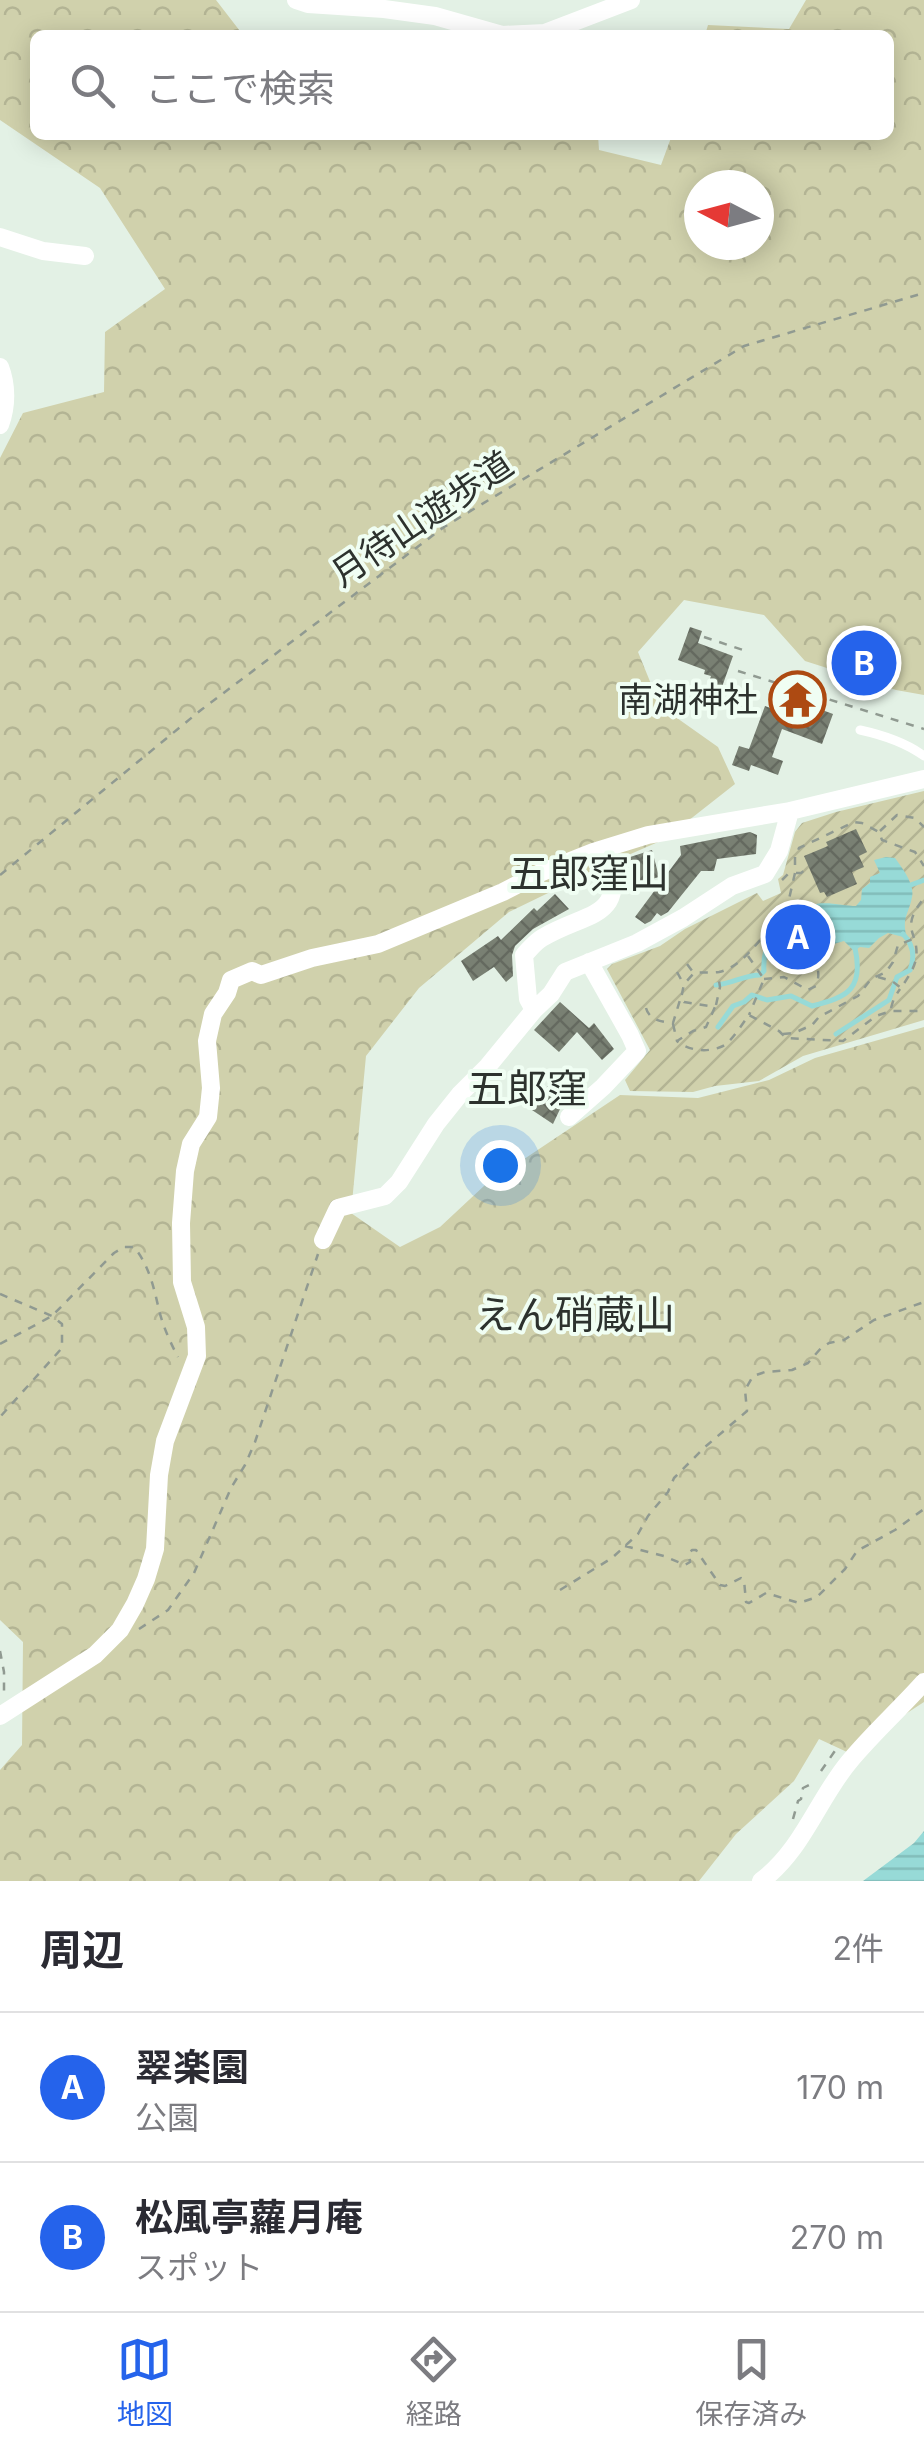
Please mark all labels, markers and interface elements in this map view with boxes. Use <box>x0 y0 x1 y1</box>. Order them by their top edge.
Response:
search box <box>30 30 894 140</box>
icon: search <box>65 58 120 113</box>
text: ここで検索 <box>145 65 335 111</box>
north arrow <box>684 170 774 260</box>
street label: 月待山遊歩道 <box>323 442 520 594</box>
pin: B <box>832 626 896 700</box>
temple icon: 南湖神社 <box>767 670 827 730</box>
place label: 南湖神社 <box>618 678 758 720</box>
district label: 五郎窪山 <box>509 849 669 898</box>
pin: A <box>766 900 830 974</box>
district label: 五郎窪 <box>467 1064 587 1113</box>
your location <box>475 1140 526 1191</box>
district label: えん硝蔵山 <box>475 1290 675 1339</box>
text: 周辺 <box>40 1924 124 1975</box>
text: 2件 <box>832 1929 884 1968</box>
text: 翠楽園 <box>135 2044 249 2090</box>
text: A <box>61 2068 84 2107</box>
text: 170 m <box>796 2068 884 2107</box>
text: 公園 <box>135 2098 199 2137</box>
text: 松風亭蘿月庵 <box>135 2194 363 2240</box>
text: B <box>62 2218 83 2257</box>
text: 270 m <box>790 2218 884 2257</box>
text: スポット <box>135 2248 263 2287</box>
tab: 地図 <box>117 2332 173 2432</box>
tab: 経路 <box>406 2332 462 2432</box>
tab: 保存済み <box>695 2332 807 2432</box>

